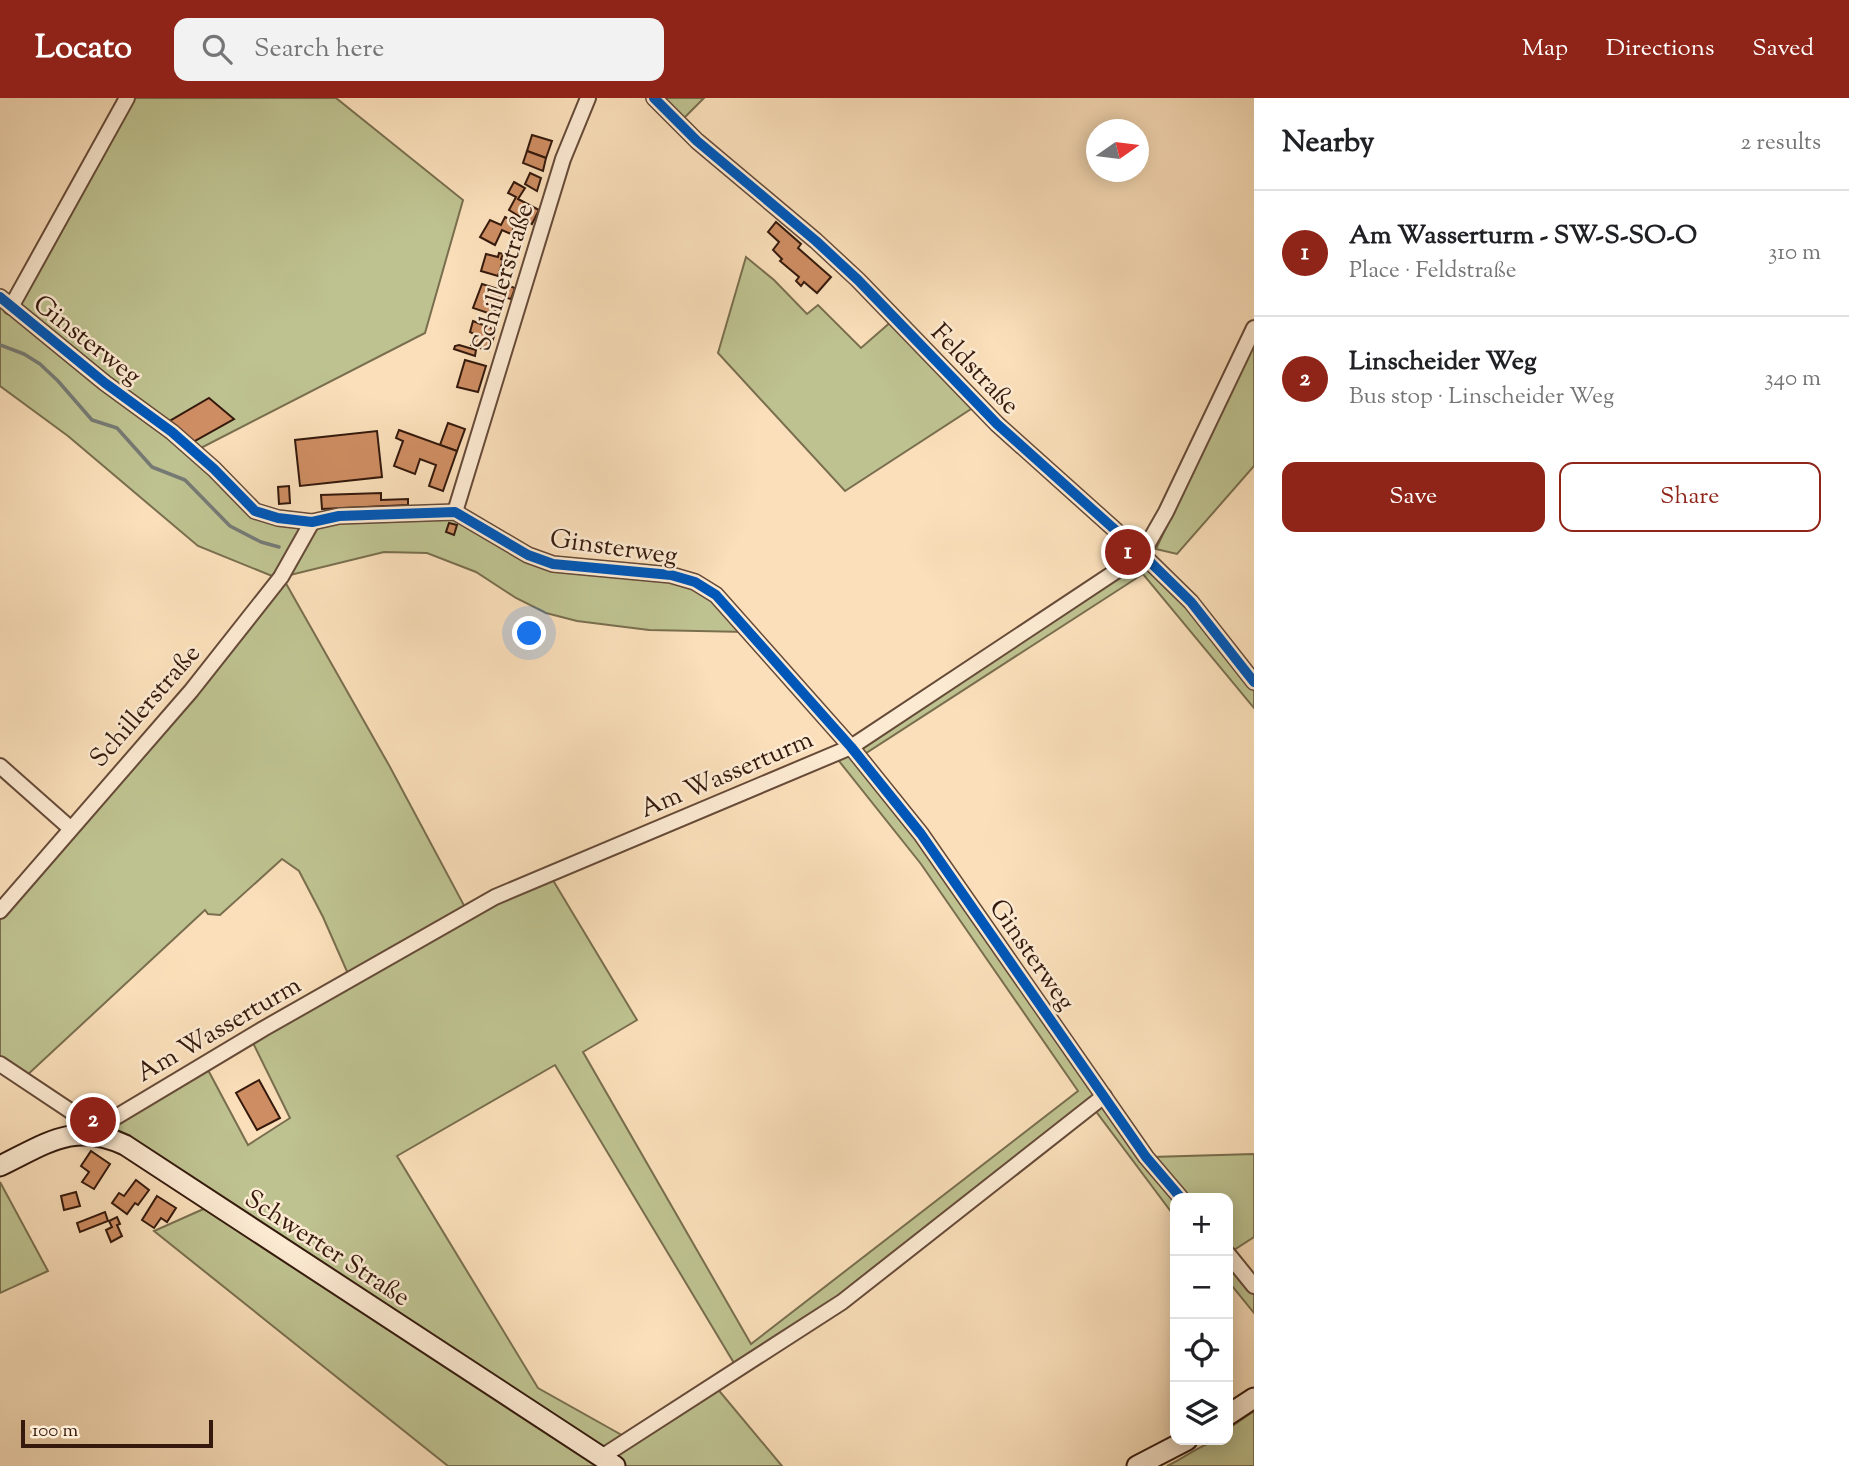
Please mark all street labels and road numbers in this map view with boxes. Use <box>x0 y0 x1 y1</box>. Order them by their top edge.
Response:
street label: Schillerstraße <box>464 199 544 356</box>
street label: Ginsterweg <box>24 287 148 395</box>
street label: Feldstraße <box>921 316 1027 424</box>
street label: Ginsterweg <box>547 521 680 576</box>
street label: Schillerstraße <box>82 637 210 776</box>
street label: Am Wasserturm <box>635 722 819 828</box>
street label: Ginsterweg <box>979 892 1083 1019</box>
street label: Am Wasserturm <box>130 968 309 1092</box>
street label: Schwerter Straße <box>237 1182 417 1317</box>

